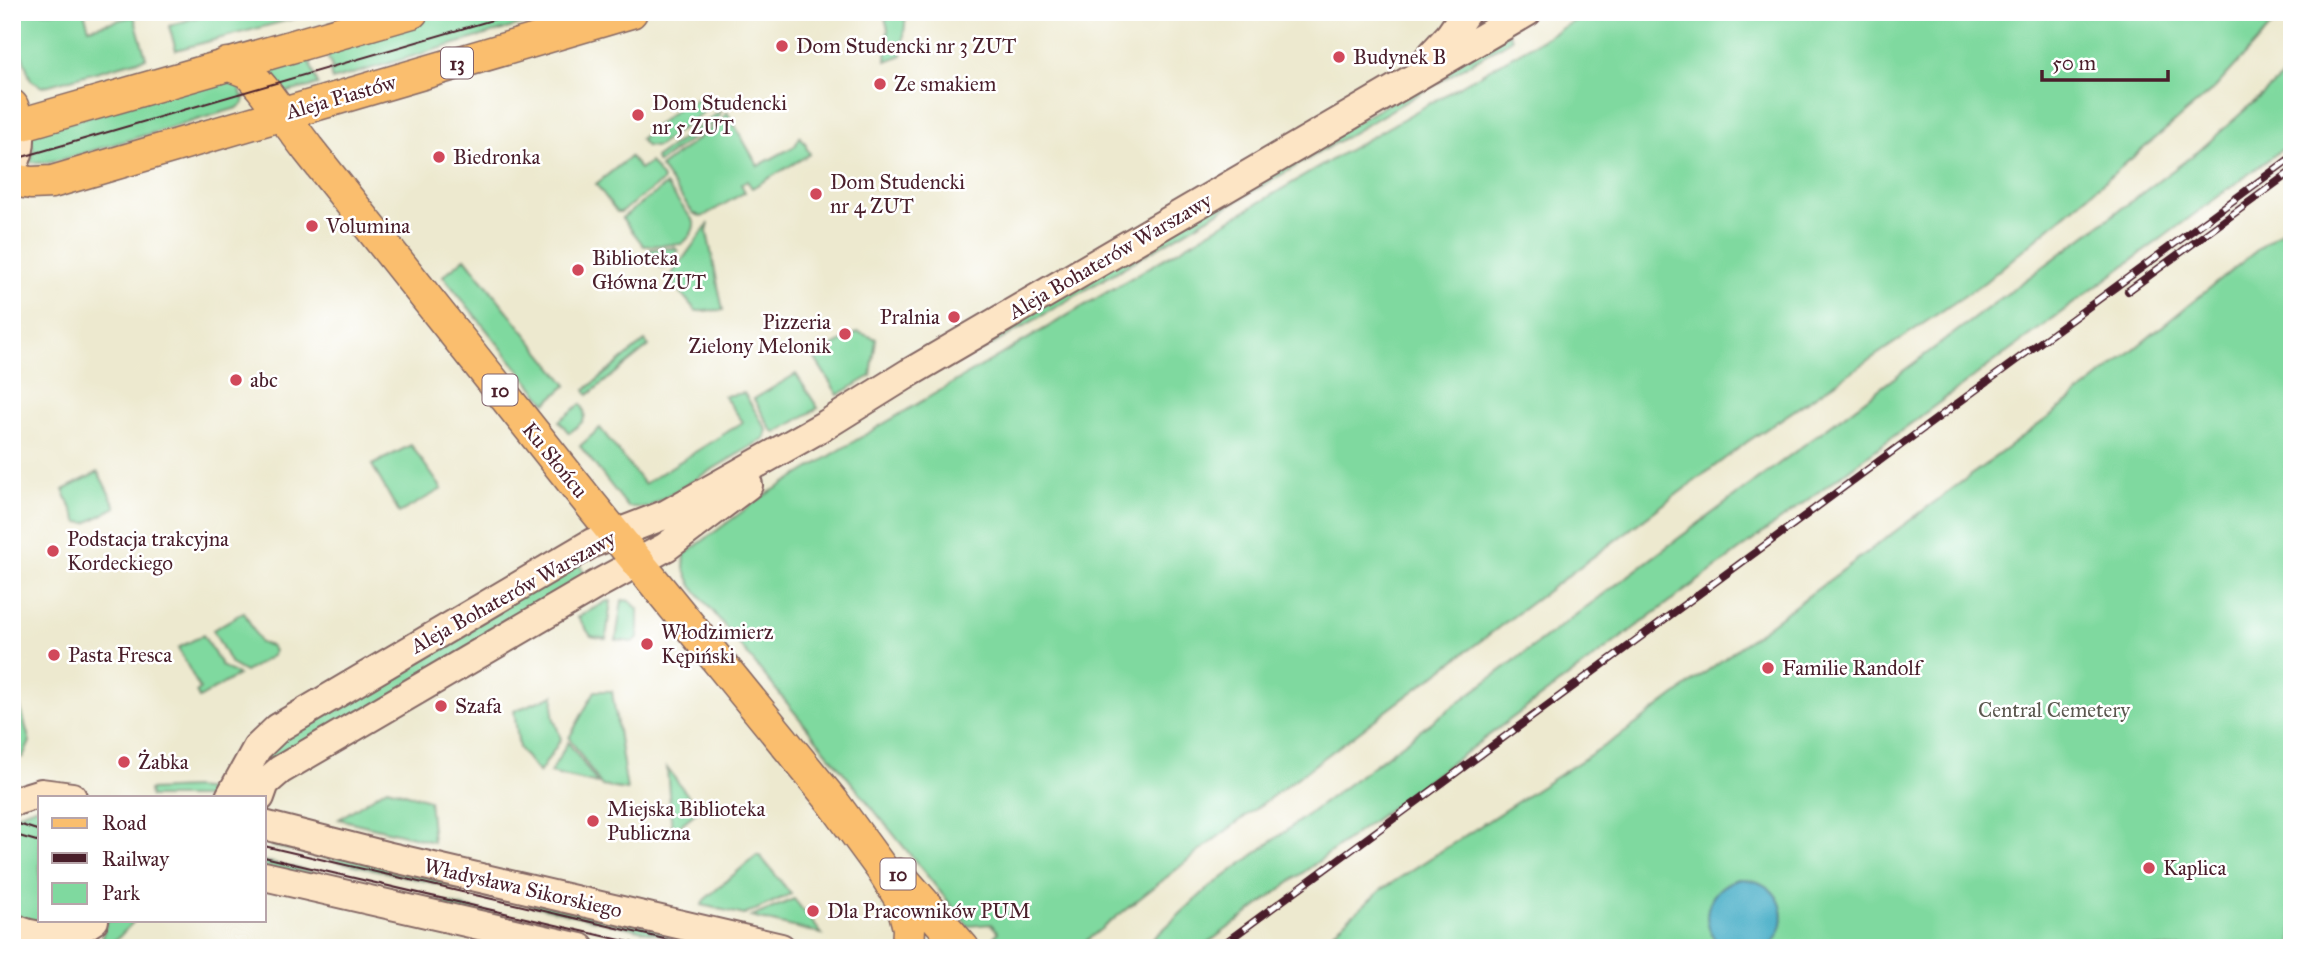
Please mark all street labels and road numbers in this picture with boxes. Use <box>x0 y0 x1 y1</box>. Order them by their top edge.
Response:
road number: 13 <box>441 48 473 78</box>
street label: Aleja Piastów <box>282 69 399 125</box>
street label: Aleja Bohaterów Warszawy <box>1003 187 1217 325</box>
road number: 10 <box>482 374 518 406</box>
street label: Ku Słońcu <box>517 417 593 503</box>
street label: Aleja Bohaterów Warszawy <box>405 524 621 660</box>
street label: Władysława Sikorskiego <box>421 853 625 924</box>
road number: 10 <box>880 859 916 890</box>

